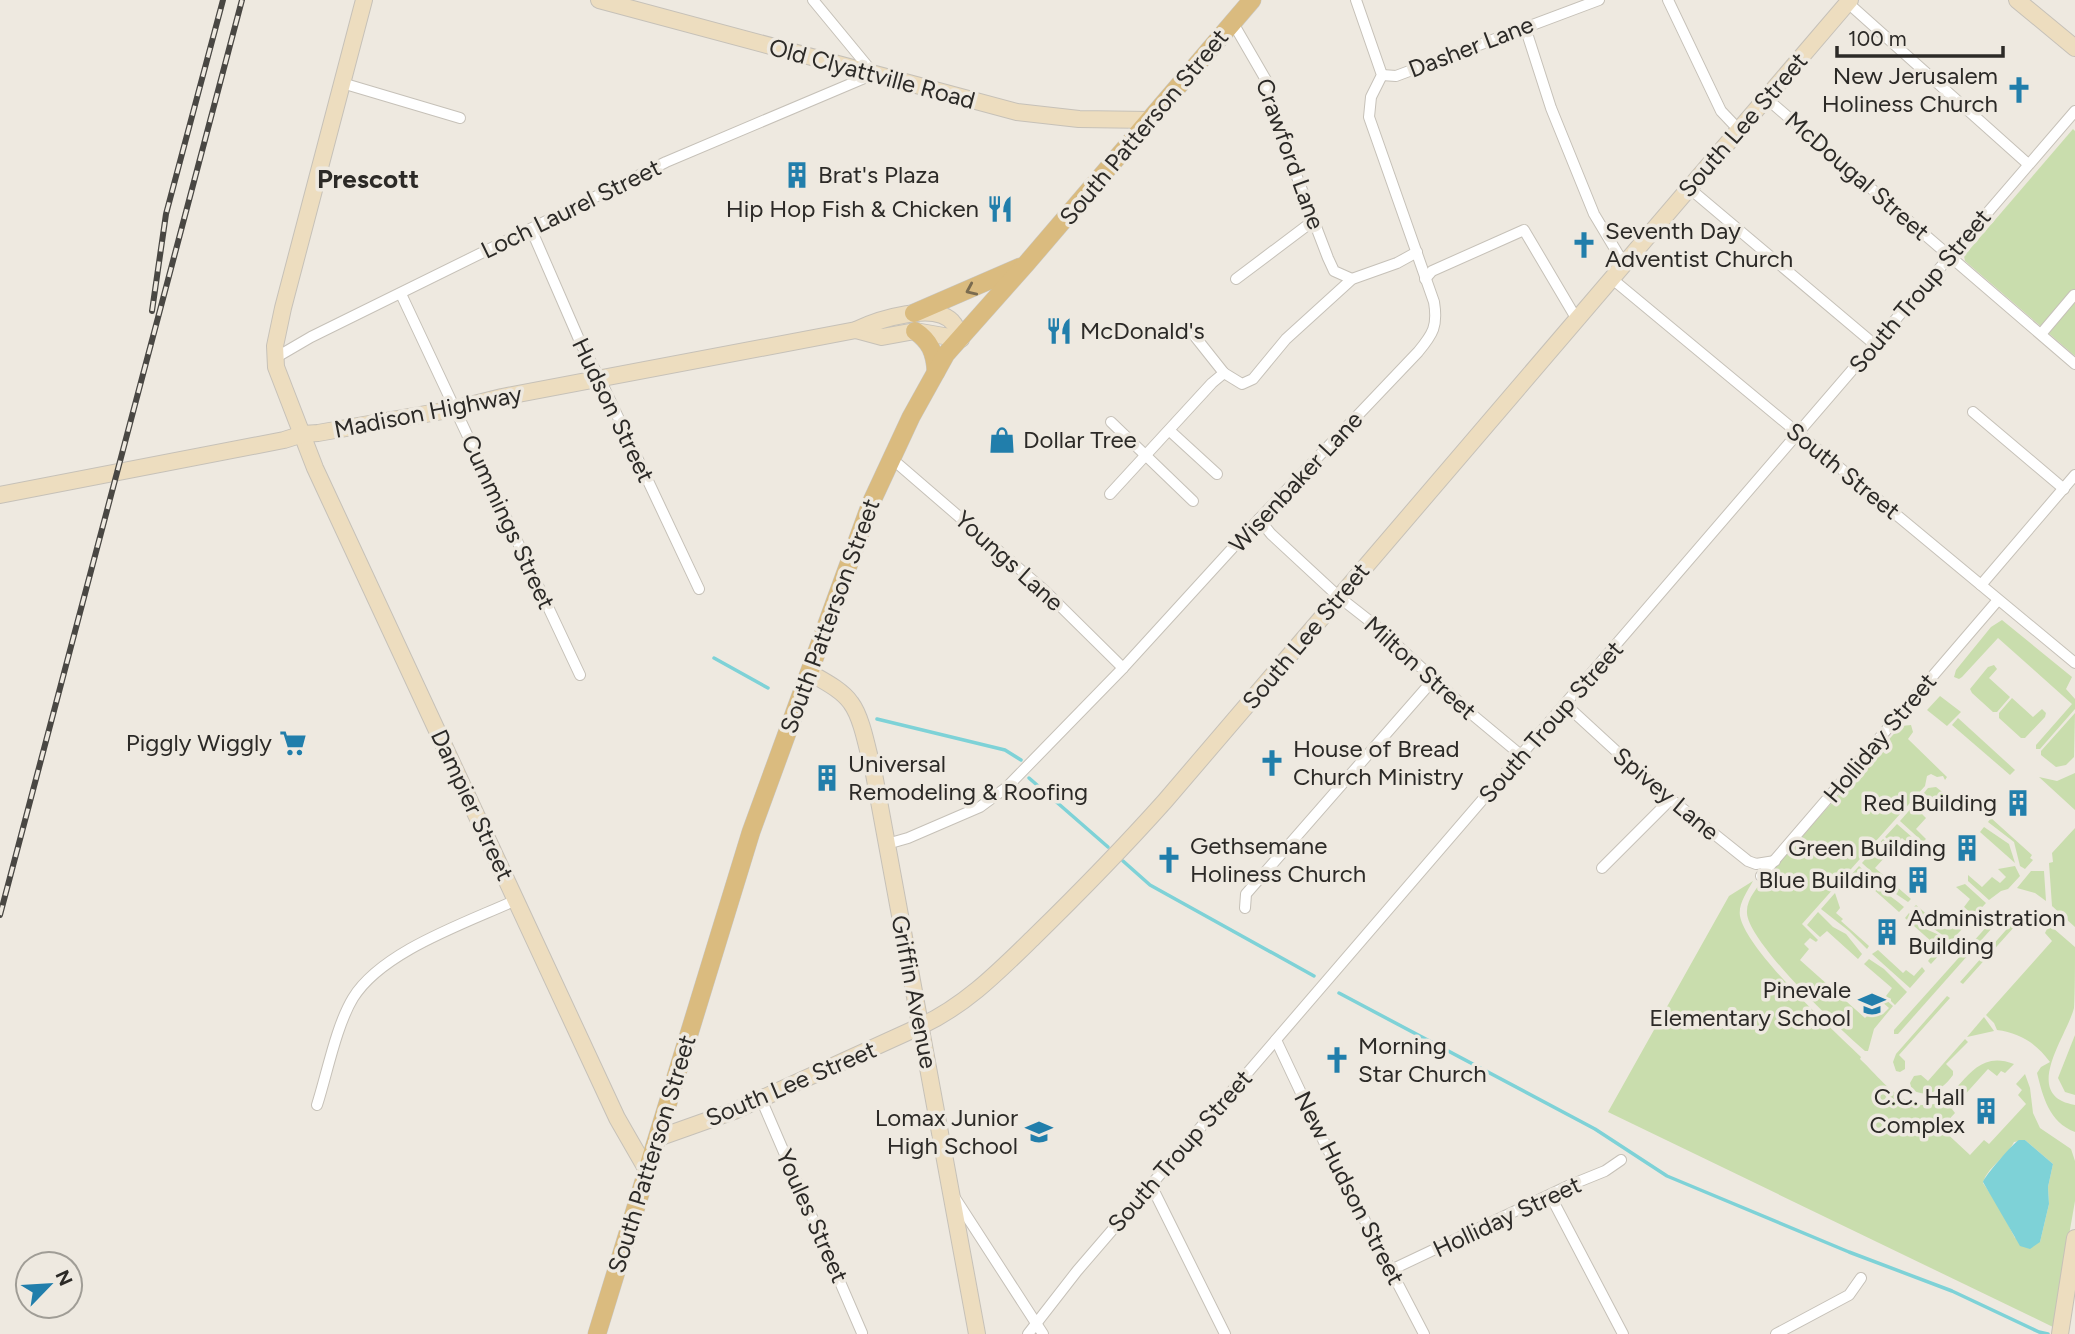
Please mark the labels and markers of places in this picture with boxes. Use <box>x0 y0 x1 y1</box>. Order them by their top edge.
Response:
place label: New Jerusalem Holiness Church <box>1822 61 1998 118</box>
church icon: New Jerusalem Holiness Church <box>2004 75 2034 105</box>
building icon: Brat's Plaza <box>782 160 812 190</box>
place label: Brat's Plaza <box>818 160 939 189</box>
place label: Hip Hop Fish & Chicken <box>726 194 979 223</box>
restaurant icon: Hip Hop Fish & Chicken <box>985 194 1015 224</box>
place label: Seventh Day Adventist Church <box>1605 216 1793 273</box>
church icon: Seventh Day Adventist Church <box>1569 230 1599 260</box>
restaurant icon: McDonald's <box>1044 316 1074 346</box>
place label: McDonald's <box>1080 316 1205 345</box>
shop icon: Dollar Tree <box>987 425 1017 455</box>
place label: Dollar Tree <box>1023 425 1137 454</box>
place label: Piggly Wiggly <box>126 728 272 757</box>
supermarket icon: Piggly Wiggly <box>278 728 308 758</box>
place label: House of Bread Church Ministry <box>1293 734 1464 791</box>
church icon: House of Bread Church Ministry <box>1257 748 1287 778</box>
place label: Universal Remodeling & Roofing <box>848 749 1088 806</box>
building icon: Universal Remodeling & Roofing <box>812 763 842 793</box>
place label: Red Building <box>1863 788 1997 817</box>
building icon: Red Building <box>2003 788 2033 818</box>
place label: Gethsemane Holiness Church <box>1190 831 1366 888</box>
place label: Green Building <box>1788 833 1946 862</box>
building icon: Green Building <box>1952 833 1982 863</box>
church icon: Gethsemane Holiness Church <box>1154 845 1184 875</box>
place label: Blue Building <box>1759 865 1897 894</box>
building icon: Blue Building <box>1903 865 1933 895</box>
place label: Administration Building <box>1908 903 2066 960</box>
building icon: Administration Building <box>1872 917 1902 947</box>
place label: Pinevale Elementary School <box>1649 975 1851 1032</box>
school or university icon: Pinevale Elementary School <box>1857 989 1887 1019</box>
place label: Morning Star Church <box>1358 1031 1487 1088</box>
church icon: Morning Star Church <box>1322 1045 1352 1075</box>
place label: C.C. Hall Complex <box>1870 1082 1966 1139</box>
building icon: C.C. Hall Complex <box>1971 1096 2001 1126</box>
place label: Lomax Junior High School <box>875 1103 1018 1160</box>
school or university icon: Lomax Junior High School <box>1024 1117 1054 1147</box>

